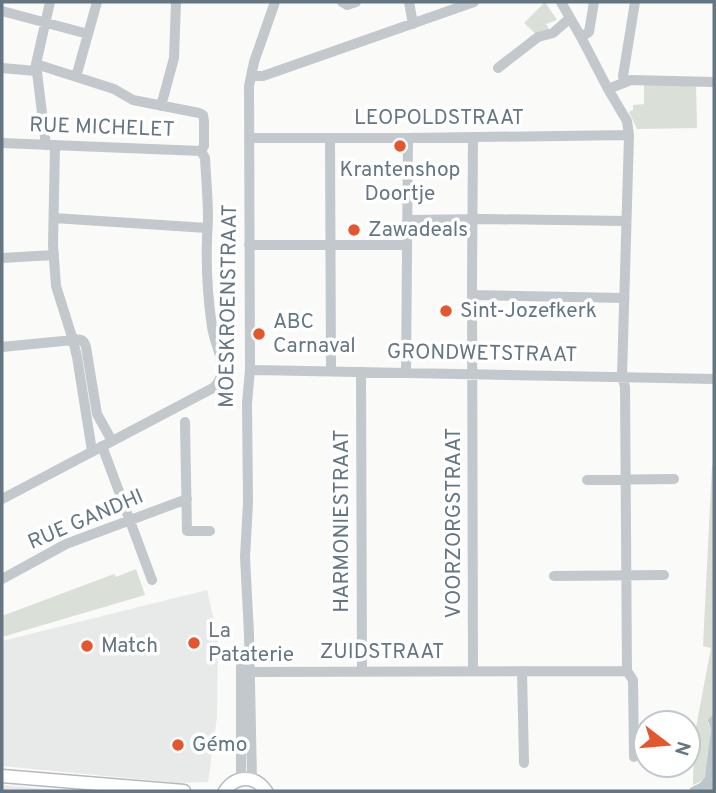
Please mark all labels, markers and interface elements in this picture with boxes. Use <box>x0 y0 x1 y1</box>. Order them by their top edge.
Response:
street label: LEOPOLDSTRAAT <box>354 105 524 132</box>
street label: RUE MICHELET <box>29 112 175 144</box>
marker: Krantenshop Doortje <box>392 138 408 154</box>
place label: Krantenshop Doortje <box>340 157 460 208</box>
street label: MOESKROENSTRAAT <box>214 204 244 408</box>
place label: Zawadeals <box>368 217 468 244</box>
marker: Zawadeals <box>346 222 362 238</box>
place label: Sint-Jozefkerk <box>460 298 597 325</box>
marker: Sint-Jozefkerk <box>438 303 454 319</box>
place label: ABC Carnaval <box>273 309 356 360</box>
marker: ABC Carnaval <box>251 326 267 342</box>
street label: GRONDWETSTRAAT <box>387 339 577 369</box>
street label: VOORZORGSTRAAT <box>441 428 468 618</box>
street label: HARMONIESTRAAT <box>329 429 356 613</box>
street label: RUE GANDHI <box>24 484 148 556</box>
place label: La Pataterie <box>208 618 294 669</box>
place label: Match <box>101 633 158 660</box>
marker: La Pataterie <box>186 635 202 651</box>
marker: Match <box>79 638 95 654</box>
street label: ZUIDSTRAAT <box>320 639 444 666</box>
north arrow <box>632 709 702 779</box>
place label: Gémo <box>192 732 248 759</box>
marker: Gémo <box>170 737 186 753</box>
text: N <box>668 738 695 758</box>

